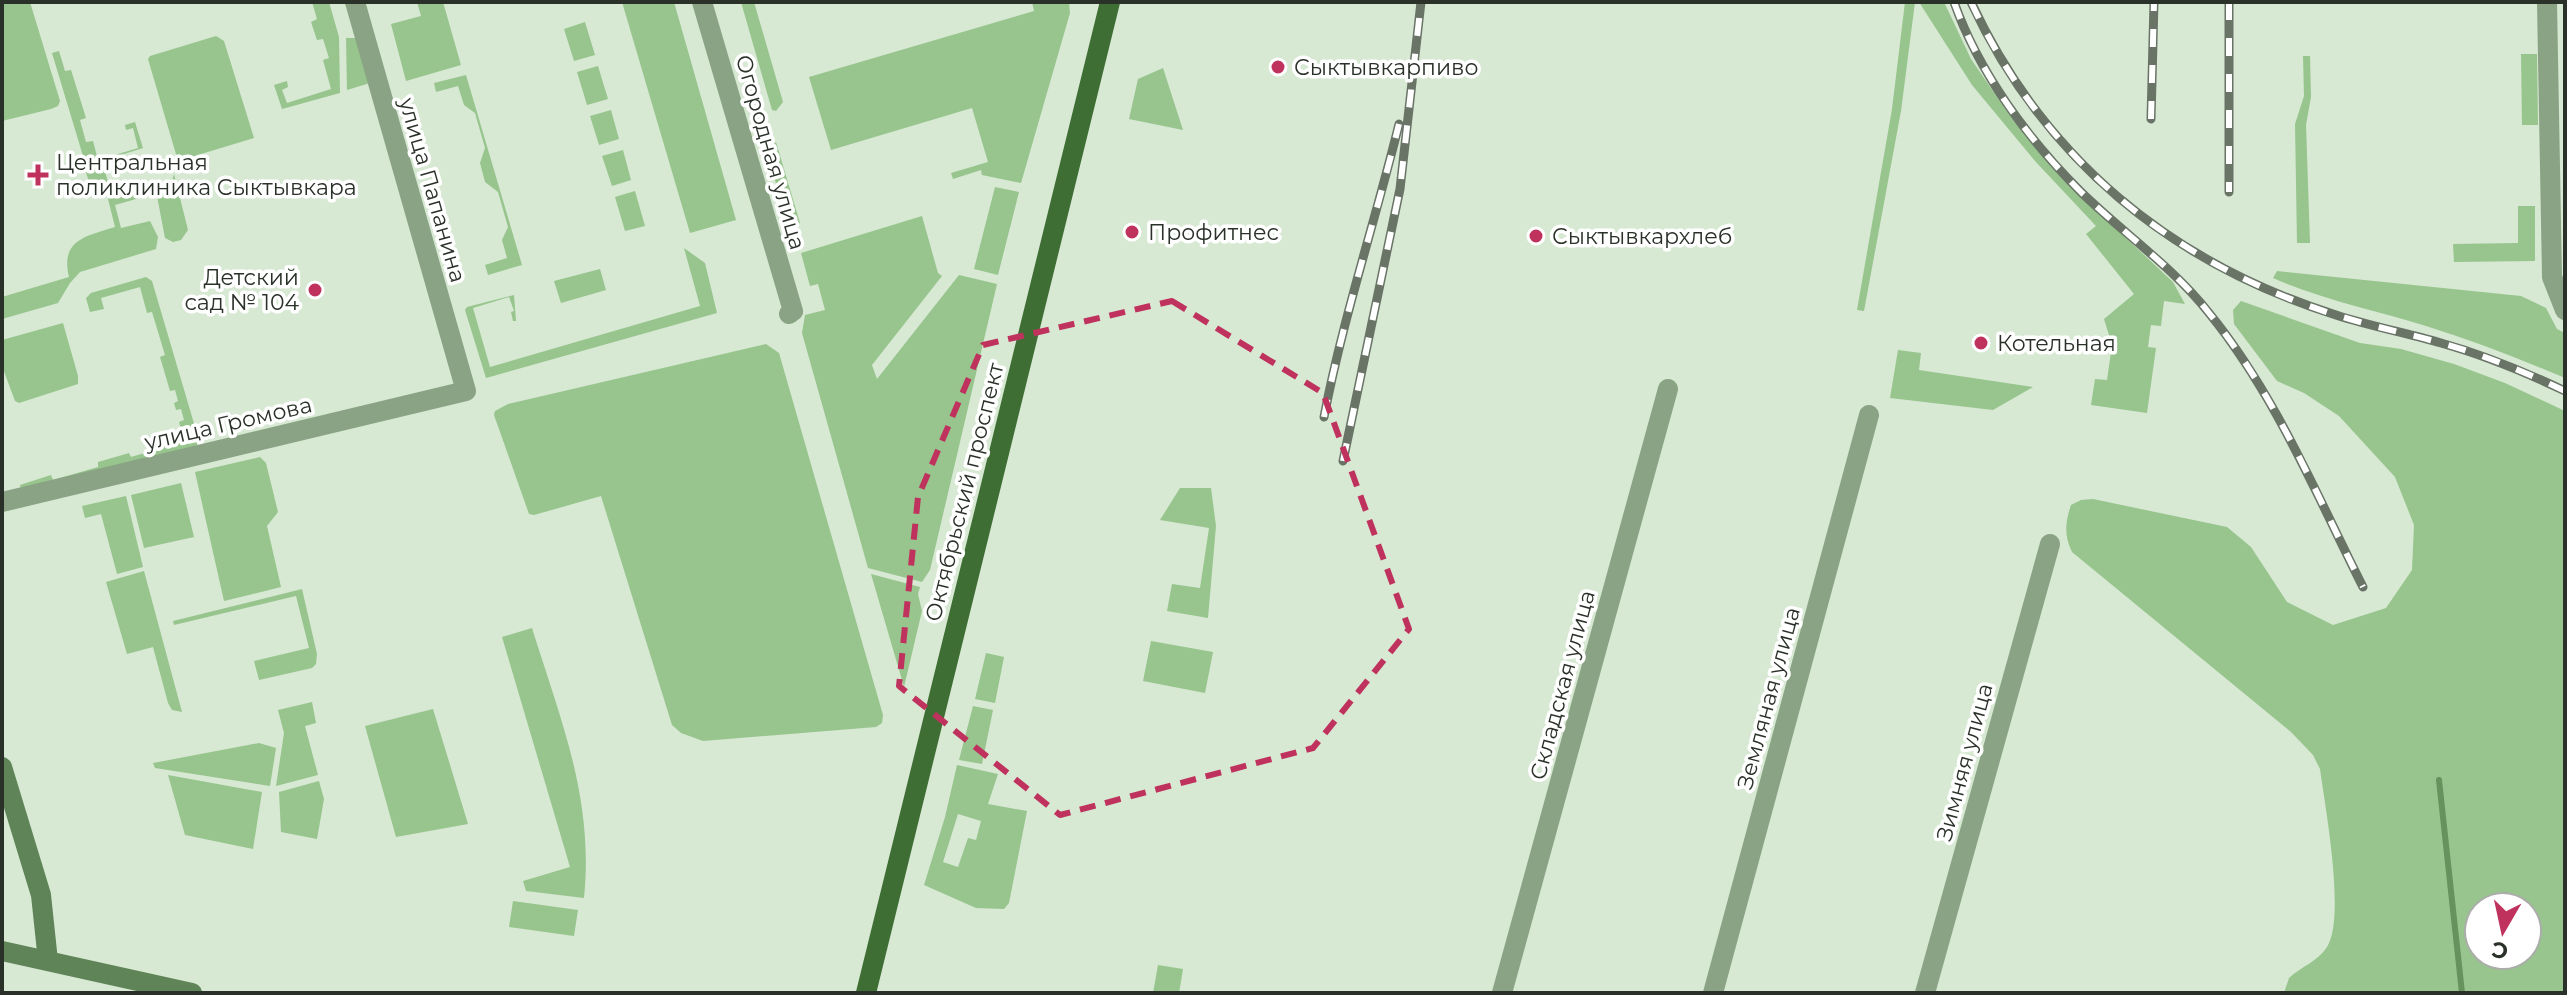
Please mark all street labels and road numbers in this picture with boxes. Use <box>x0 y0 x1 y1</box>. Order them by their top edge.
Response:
street label: Огородная улица <box>730 52 811 253</box>
street label: улица Папанина <box>393 94 472 286</box>
street label: Октябрьский проспект <box>919 359 1010 624</box>
street label: улица Громова <box>141 391 314 456</box>
street label: Складская улица <box>1524 587 1601 783</box>
street label: Земляная улица <box>1731 604 1806 792</box>
street label: Зимняя улица <box>1930 680 1999 844</box>

